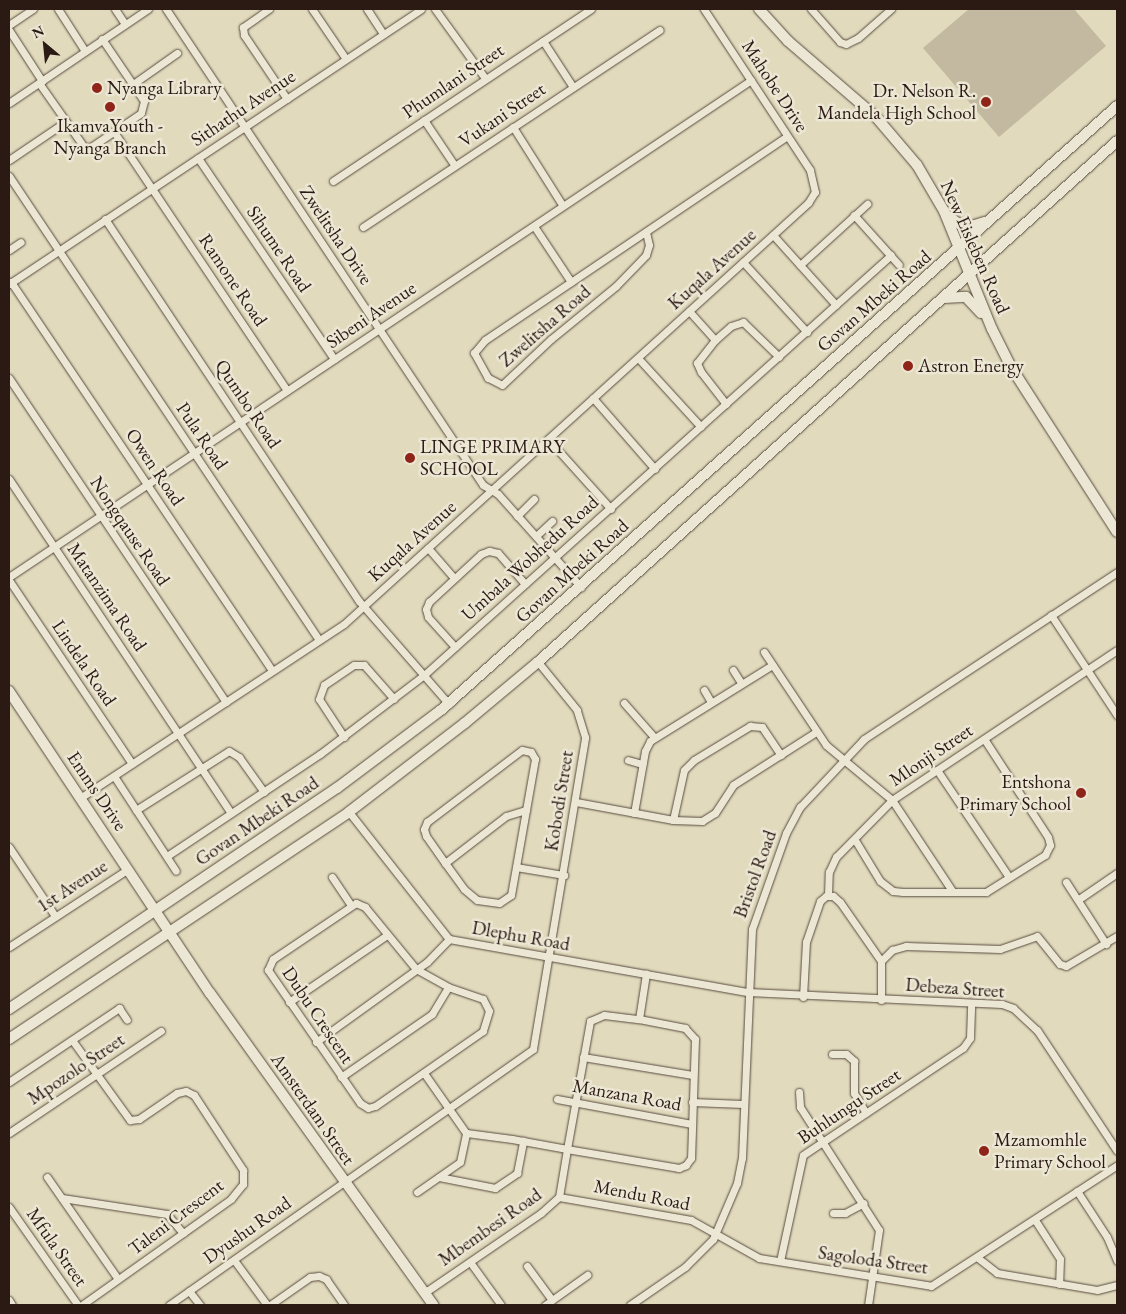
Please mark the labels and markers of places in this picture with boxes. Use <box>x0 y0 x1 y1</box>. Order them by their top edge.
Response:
place label: Nyanga Library <box>107 77 221 99</box>
place label: Dr. Nelson R. Mandela High School <box>817 80 976 124</box>
marker: Nyanga Library <box>91 82 103 94</box>
marker: Dr. Nelson R. Mandela High School <box>980 96 992 108</box>
marker: IkamvaYouth - Nyanga Branch <box>104 101 116 113</box>
place label: IkamvaYouth - Nyanga Branch <box>54 115 166 159</box>
place label: Astron Energy <box>918 355 1024 377</box>
marker: Astron Energy <box>902 360 914 372</box>
place label: LINGE PRIMARY SCHOOL <box>420 436 565 480</box>
marker: LINGE PRIMARY SCHOOL <box>404 452 416 464</box>
place label: Entshona Primary School <box>959 771 1071 815</box>
marker: Entshona Primary School <box>1075 787 1087 799</box>
place label: Mzamomhle Primary School <box>994 1129 1106 1173</box>
marker: Mzamomhle Primary School <box>978 1145 990 1157</box>

